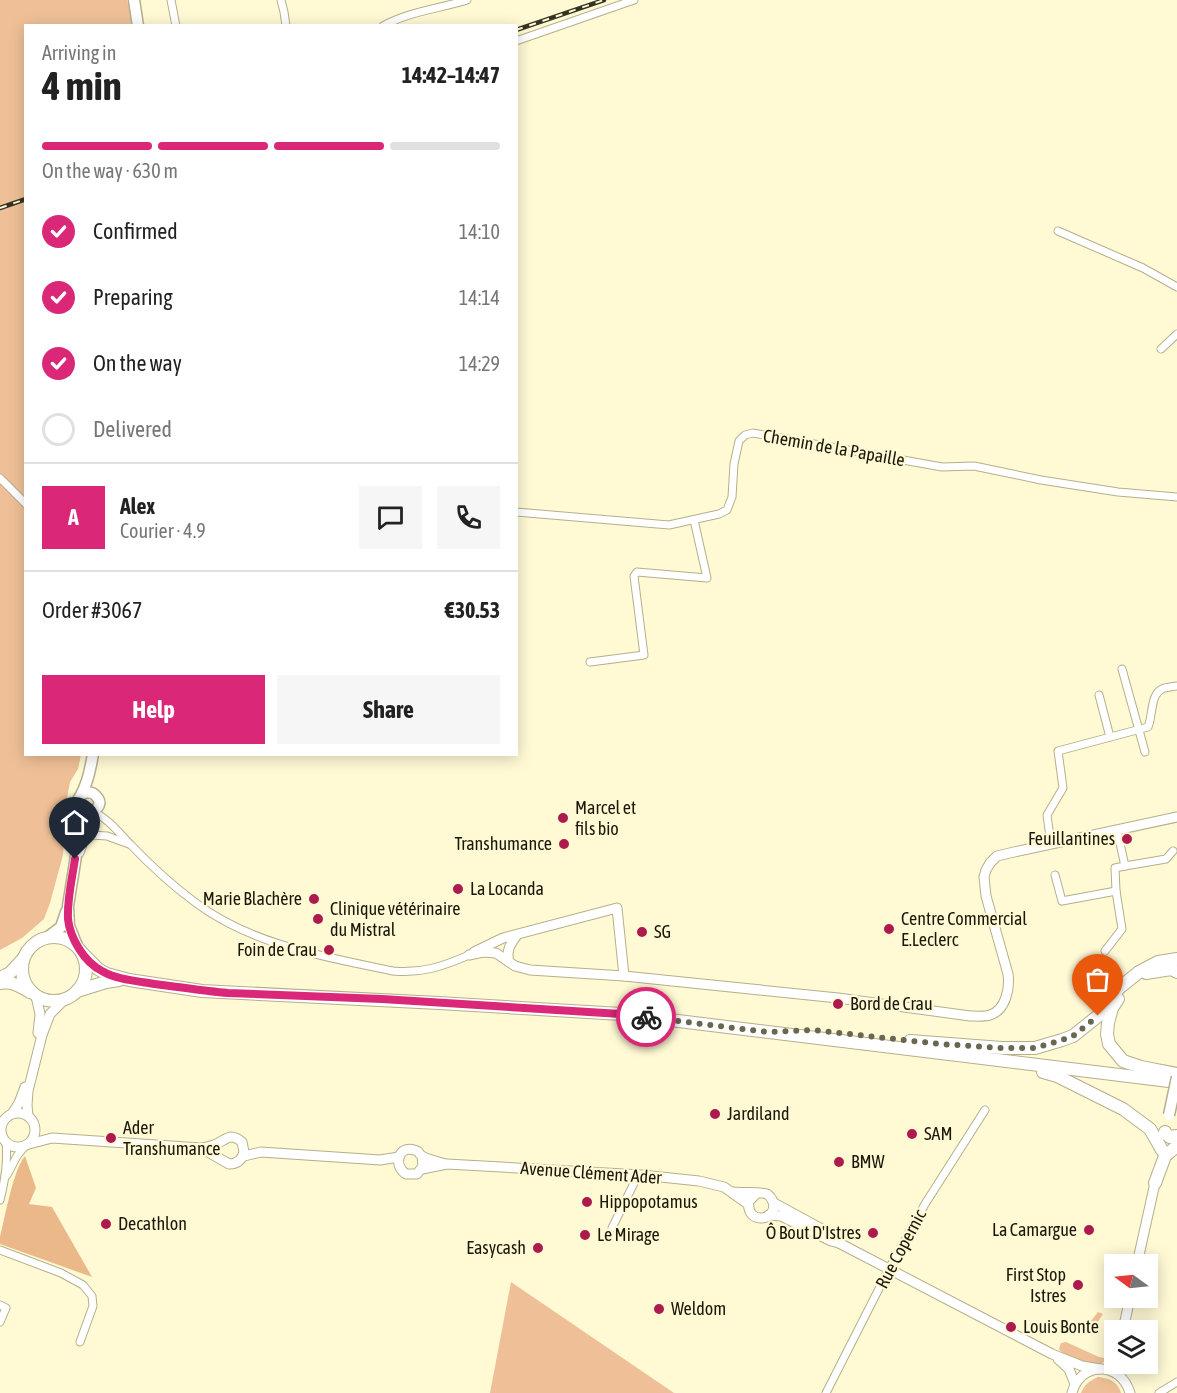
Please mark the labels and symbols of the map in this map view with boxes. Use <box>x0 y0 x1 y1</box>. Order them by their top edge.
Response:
street label: Chemin de la Papaille <box>762 425 907 470</box>
pin <box>49 797 100 859</box>
place label: Marcel et fils bio <box>575 797 636 839</box>
marker: Marcel et fils bio <box>556 811 570 825</box>
place label: Feuillantines <box>1028 828 1115 849</box>
marker: Feuillantines <box>1120 832 1134 846</box>
place label: Transhumance <box>454 833 552 854</box>
marker: Transhumance <box>557 837 571 851</box>
place label: La Locanda <box>470 878 544 899</box>
marker: La Locanda <box>451 882 465 896</box>
place label: Marie Blachère <box>203 888 302 909</box>
marker: Marie Blachère <box>307 892 321 906</box>
place label: Clinique vétérinaire du Mistral <box>330 898 461 940</box>
place label: Centre Commercial E.Leclerc <box>901 908 1027 950</box>
marker: Clinique vétérinaire du Mistral <box>311 912 325 926</box>
place label: SG <box>654 921 671 942</box>
marker: Centre Commercial E.Leclerc <box>882 922 896 936</box>
marker: SG <box>635 925 649 939</box>
place label: Foin de Crau <box>237 939 317 960</box>
marker: Foin de Crau <box>322 943 336 957</box>
pin <box>1072 954 1123 1016</box>
courier <box>616 987 676 1047</box>
place label: Bord de Crau <box>850 993 933 1014</box>
marker: Bord de Crau <box>831 997 845 1011</box>
place label: Jardiland <box>727 1103 790 1124</box>
marker: Jardiland <box>708 1107 722 1121</box>
place label: Ader Transhumance <box>123 1117 221 1159</box>
place label: SAM <box>924 1123 952 1144</box>
marker: SAM <box>905 1127 919 1141</box>
marker: Ader Transhumance <box>104 1131 118 1145</box>
place label: BMW <box>851 1151 885 1172</box>
marker: BMW <box>832 1155 846 1169</box>
street label: Avenue Clément Ader <box>520 1157 663 1188</box>
place label: Hippopotamus <box>599 1191 698 1212</box>
marker: Hippopotamus <box>580 1195 594 1209</box>
street label: Rue Copernic <box>871 1205 930 1292</box>
place label: Decathlon <box>118 1213 187 1234</box>
marker: Decathlon <box>99 1217 113 1231</box>
place label: La Camargue <box>992 1219 1077 1240</box>
place label: Ô Bout D'Istres <box>766 1222 861 1243</box>
marker: La Camargue <box>1082 1223 1096 1237</box>
place label: Le Mirage <box>597 1224 660 1245</box>
marker: Ô Bout D'Istres <box>866 1226 880 1240</box>
marker: Le Mirage <box>578 1228 592 1242</box>
place label: Easycash <box>466 1237 526 1258</box>
marker: Easycash <box>531 1241 545 1255</box>
north arrow <box>1104 1254 1158 1308</box>
place label: First Stop Istres <box>1006 1264 1066 1306</box>
marker: First Stop Istres <box>1071 1278 1085 1292</box>
place label: Weldom <box>671 1298 726 1319</box>
marker: Weldom <box>652 1302 666 1316</box>
place label: Louis Bonte <box>1023 1316 1099 1337</box>
marker: Louis Bonte <box>1004 1320 1018 1334</box>

